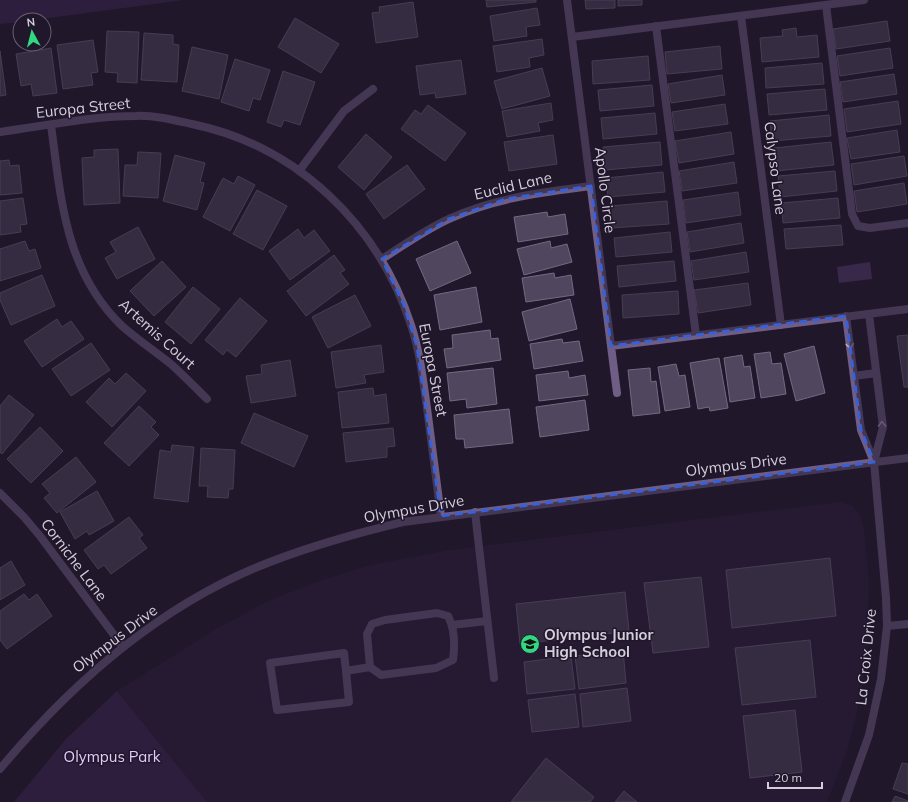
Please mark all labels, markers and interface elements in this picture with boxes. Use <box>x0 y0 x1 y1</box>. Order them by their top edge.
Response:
north arrow <box>12 12 52 52</box>
text: N <box>26 15 36 30</box>
street label: Europa Street <box>35 93 131 122</box>
street label: Calypso Lane <box>760 120 791 216</box>
street label: Apollo Circle <box>591 146 620 234</box>
street label: Euclid Lane <box>472 167 554 204</box>
street label: Artemis Court <box>115 294 199 373</box>
street label: Europa Street <box>415 322 452 418</box>
one-way arrow <box>845 343 854 349</box>
one-way arrow <box>878 421 886 427</box>
street label: Olympus Drive <box>684 449 787 480</box>
street label: Olympus Drive <box>362 490 466 527</box>
street label: Corniche Lane <box>37 515 112 605</box>
street label: Olympus Drive <box>68 600 161 677</box>
street label: La Croix Drive <box>851 608 880 706</box>
place label: Olympus Junior High School <box>544 625 653 661</box>
school or university icon: Olympus Junior High School <box>519 633 541 655</box>
park label: Olympus Park <box>64 747 161 766</box>
scale bar <box>768 764 822 790</box>
text: 20 m <box>774 770 802 785</box>

